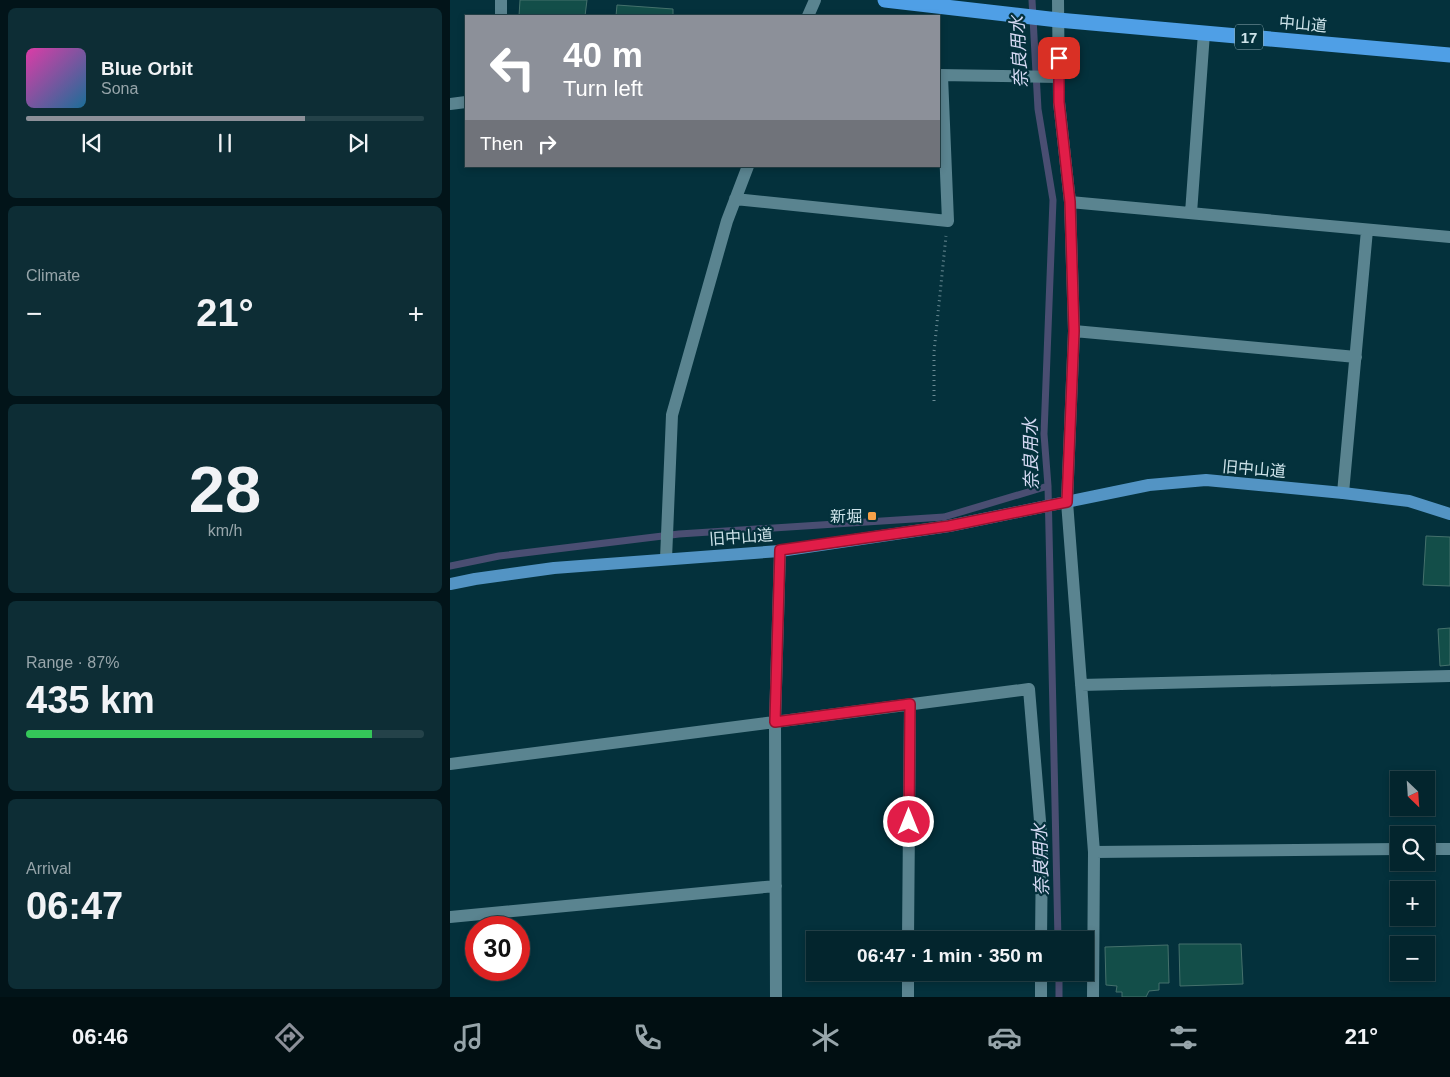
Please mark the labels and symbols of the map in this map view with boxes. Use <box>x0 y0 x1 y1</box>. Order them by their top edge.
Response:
street label: 中山道 <box>1278 13 1328 35</box>
water label: 奈良用水 <box>1007 14 1031 88</box>
road number: 17 <box>1235 24 1263 50</box>
pin <box>1038 37 1080 79</box>
water label: 奈良用水 <box>1020 416 1042 490</box>
street label: 旧中山道 <box>1221 458 1287 480</box>
place label: 新堀 <box>830 508 862 525</box>
marker: 新堀 <box>866 510 878 522</box>
street label: 旧中山道 <box>708 526 774 548</box>
north arrow <box>1390 771 1435 816</box>
position arrow <box>882 795 934 847</box>
water label: 奈良用水 <box>1030 822 1052 896</box>
speed limit sign: 30 <box>465 916 530 981</box>

